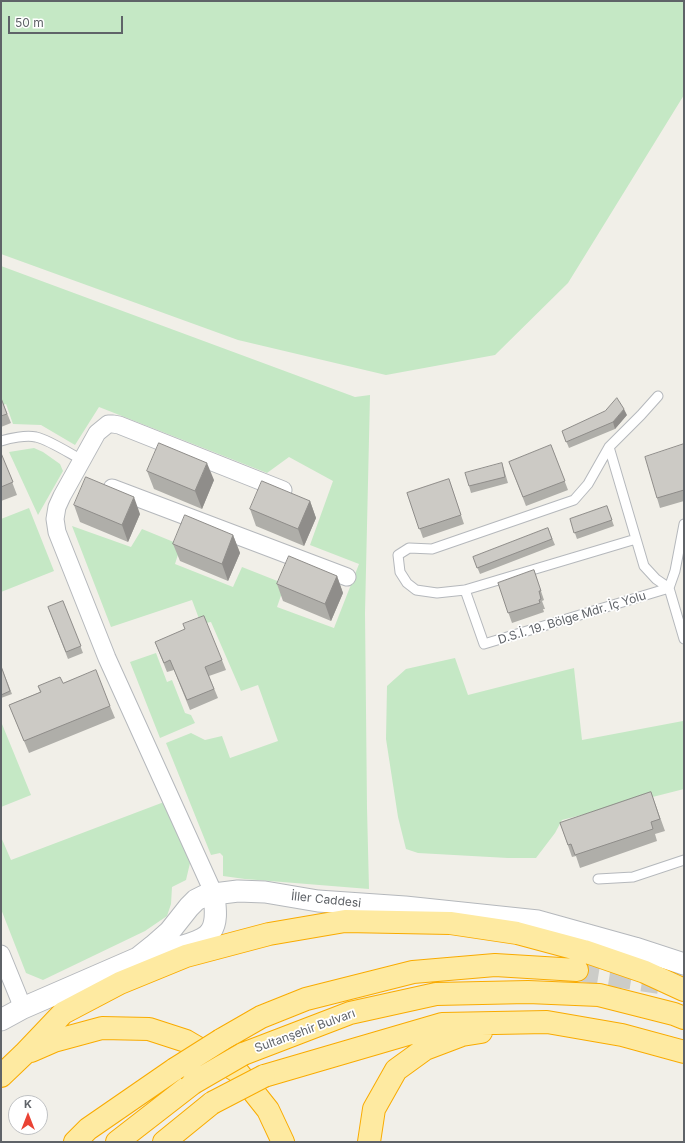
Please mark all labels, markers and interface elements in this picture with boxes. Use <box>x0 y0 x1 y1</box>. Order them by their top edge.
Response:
scale bar <box>10 8 125 34</box>
text: 50 m <box>15 15 44 30</box>
street label: D.S.İ. 19. Bölge Mdr. İç Yolu <box>496 589 648 647</box>
street label: İller Caddesi <box>290 889 362 911</box>
street label: Sultanşehir Bulvarı <box>253 1006 357 1056</box>
north arrow <box>8 1095 48 1135</box>
text: K <box>24 1097 32 1111</box>

